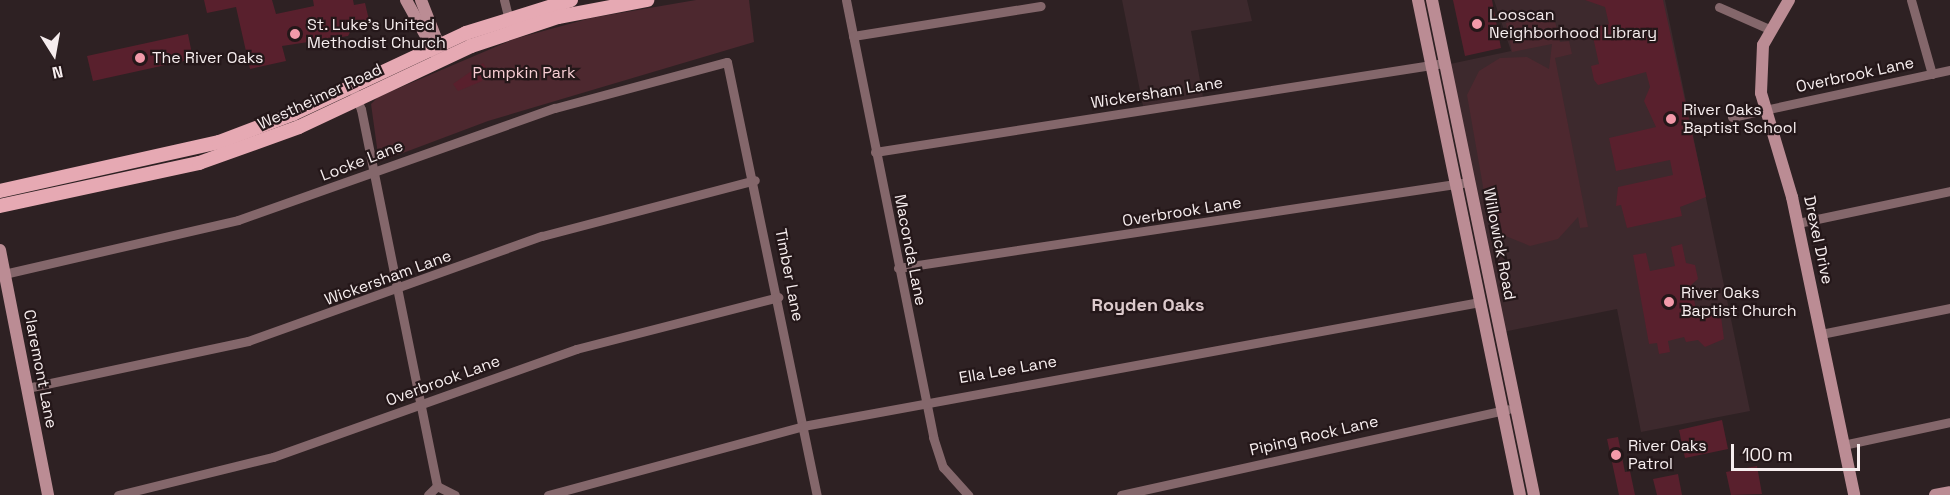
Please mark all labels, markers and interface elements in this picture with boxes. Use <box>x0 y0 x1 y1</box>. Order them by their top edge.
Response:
place label: Looscan Neighborhood Library <box>1489 5 1657 43</box>
place label: St. Luke's United Methodist Church <box>307 15 446 53</box>
marker: Looscan Neighborhood Library <box>1470 17 1484 31</box>
north arrow <box>24 24 84 84</box>
marker: St. Luke's United Methodist Church <box>288 27 302 41</box>
place label: The River Oaks <box>152 48 263 68</box>
marker: The River Oaks <box>133 51 147 65</box>
street label: Overbrook Lane <box>1794 53 1916 97</box>
street label: Westheimer Road <box>255 60 385 134</box>
text: N <box>50 61 65 83</box>
park label: Pumpkin Park <box>472 63 576 83</box>
street label: Wickersham Lane <box>1090 73 1224 113</box>
place label: River Oaks Baptist School <box>1683 100 1797 138</box>
marker: River Oaks Baptist School <box>1664 112 1678 126</box>
street label: Locke Lane <box>318 136 406 186</box>
street label: Willowick Road <box>1479 186 1519 302</box>
street label: Maconda Lane <box>890 193 930 307</box>
street label: Overbrook Lane <box>1121 193 1243 231</box>
street label: Drexel Drive <box>1799 194 1837 286</box>
street label: Timber Lane <box>771 227 807 323</box>
street label: Wickersham Lane <box>322 246 454 310</box>
place label: River Oaks Baptist Church <box>1681 283 1797 321</box>
district label: Royden Oaks <box>1092 294 1204 316</box>
marker: River Oaks Baptist Church <box>1662 295 1676 309</box>
street label: Claremont Lane <box>19 308 61 430</box>
street label: Overbrook Lane <box>383 351 503 411</box>
street label: Ella Lee Lane <box>958 352 1058 388</box>
street label: Piping Rock Lane <box>1248 412 1380 460</box>
scale bar <box>1734 432 1863 470</box>
place label: River Oaks Patrol <box>1628 436 1707 474</box>
text: 100 m <box>1742 443 1793 466</box>
marker: River Oaks Patrol <box>1609 448 1623 462</box>

